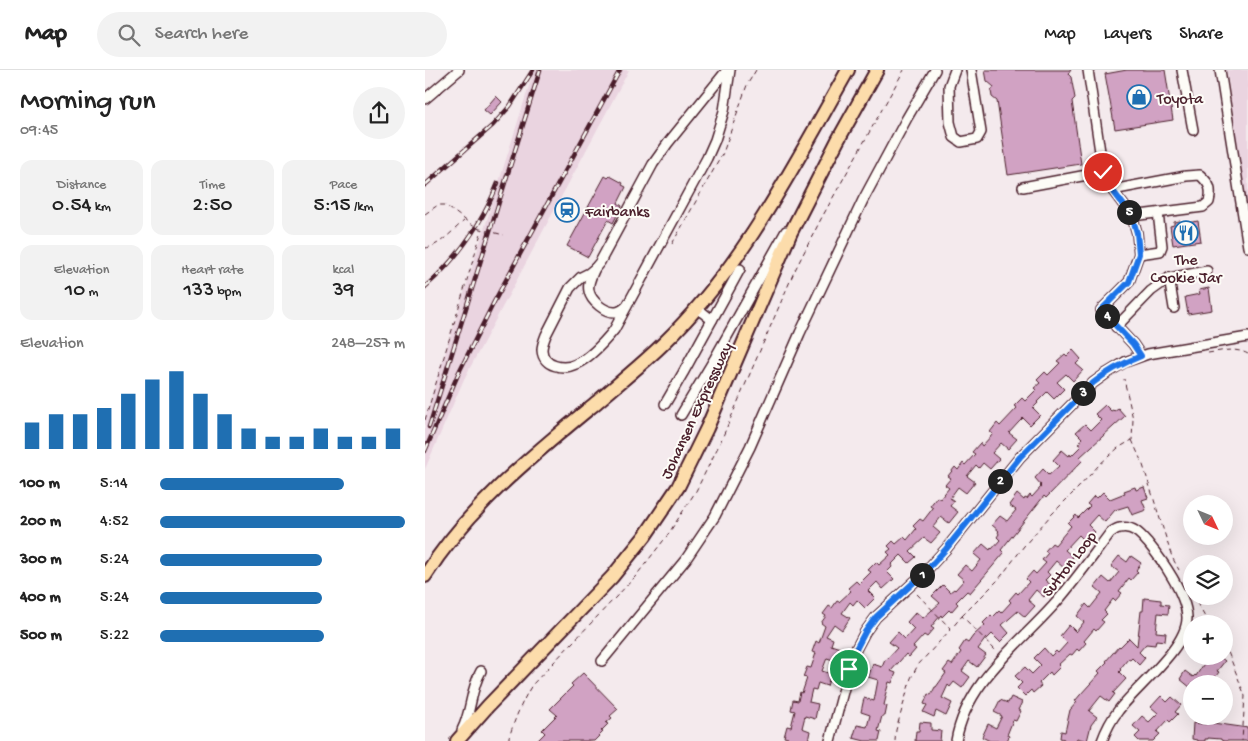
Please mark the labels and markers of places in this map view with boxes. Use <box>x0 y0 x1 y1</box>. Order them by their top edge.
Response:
shop icon: Toyota <box>1126 84 1152 110</box>
place label: Toyota <box>1156 91 1204 110</box>
pin <box>1082 151 1124 193</box>
station icon: Fairbanks <box>554 197 580 223</box>
pin: 5 <box>1117 200 1141 224</box>
place label: Fairbanks <box>584 204 650 223</box>
restaurant icon: The Cookie Jar <box>1173 220 1199 246</box>
place label: The Cookie Jar <box>1151 252 1223 289</box>
pin: 4 <box>1095 304 1119 328</box>
pin: 3 <box>1071 380 1095 406</box>
pin: 2 <box>987 468 1013 494</box>
pin: 1 <box>909 562 935 588</box>
pin <box>828 648 870 690</box>

